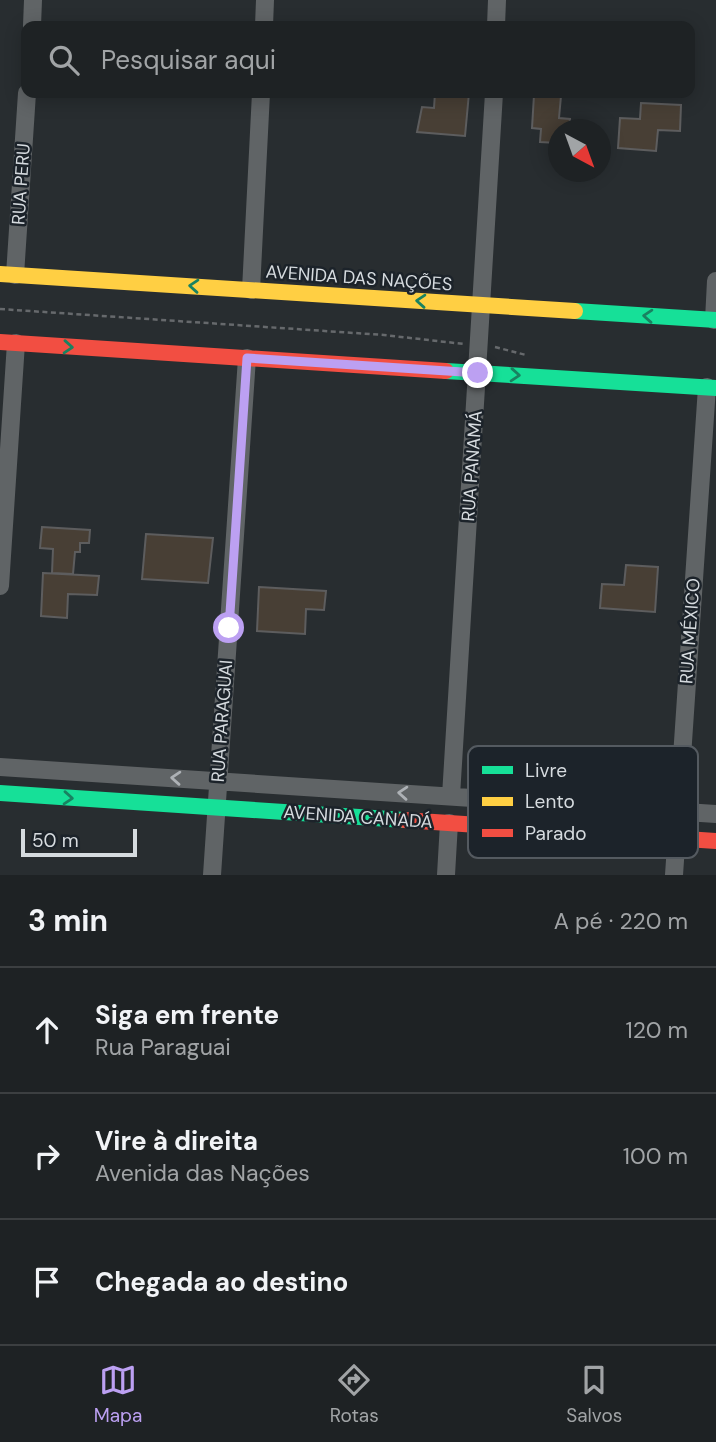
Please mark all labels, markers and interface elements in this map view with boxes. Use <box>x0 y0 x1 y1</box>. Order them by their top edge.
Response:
search box <box>21 21 695 98</box>
icon: search <box>45 41 83 79</box>
text: Pesquisar aqui <box>101 43 276 77</box>
north arrow <box>548 119 611 182</box>
street label: RUA PERU <box>6 142 36 226</box>
street label: AVENIDA DAS NAÇÕES <box>265 260 453 296</box>
one-way arrow <box>188 279 199 294</box>
one-way arrow <box>415 294 426 309</box>
one-way arrow <box>642 309 653 324</box>
one-way arrow <box>63 339 74 354</box>
route end <box>462 357 493 388</box>
one-way arrow <box>510 368 521 383</box>
street label: RUA PANAMÁ <box>456 410 488 522</box>
street label: RUA MÉXICO <box>674 577 706 685</box>
route start <box>213 612 244 643</box>
street label: RUA PARAGUAI <box>206 659 238 783</box>
legend <box>468 746 698 858</box>
text: Livre <box>525 758 567 783</box>
one-way arrow <box>171 771 182 786</box>
one-way arrow <box>398 786 409 801</box>
text: Lento <box>525 789 575 814</box>
one-way arrow <box>63 790 74 805</box>
street label: AVENIDA CANADÁ <box>283 800 434 834</box>
text: Parado <box>525 821 586 846</box>
scale bar <box>21 826 136 858</box>
text: 50 m <box>32 828 79 853</box>
text: 3 min <box>28 901 108 940</box>
text: A pé · 220 m <box>554 906 688 936</box>
text: Siga em frente <box>95 998 279 1032</box>
icon: ahead <box>28 1011 66 1049</box>
text: 120 m <box>625 1015 688 1045</box>
text: Rua Paraguai <box>95 1032 231 1062</box>
text: Vire à direita <box>95 1124 258 1158</box>
icon: right <box>28 1137 66 1175</box>
text: 100 m <box>623 1141 688 1171</box>
text: Avenida das Nações <box>95 1158 310 1188</box>
icon: arrive <box>28 1263 66 1301</box>
text: Chegada ao destino <box>95 1265 348 1299</box>
tab: Mapa <box>94 1361 142 1428</box>
tab: Rotas <box>330 1361 379 1428</box>
tab: Salvos <box>566 1361 622 1428</box>

